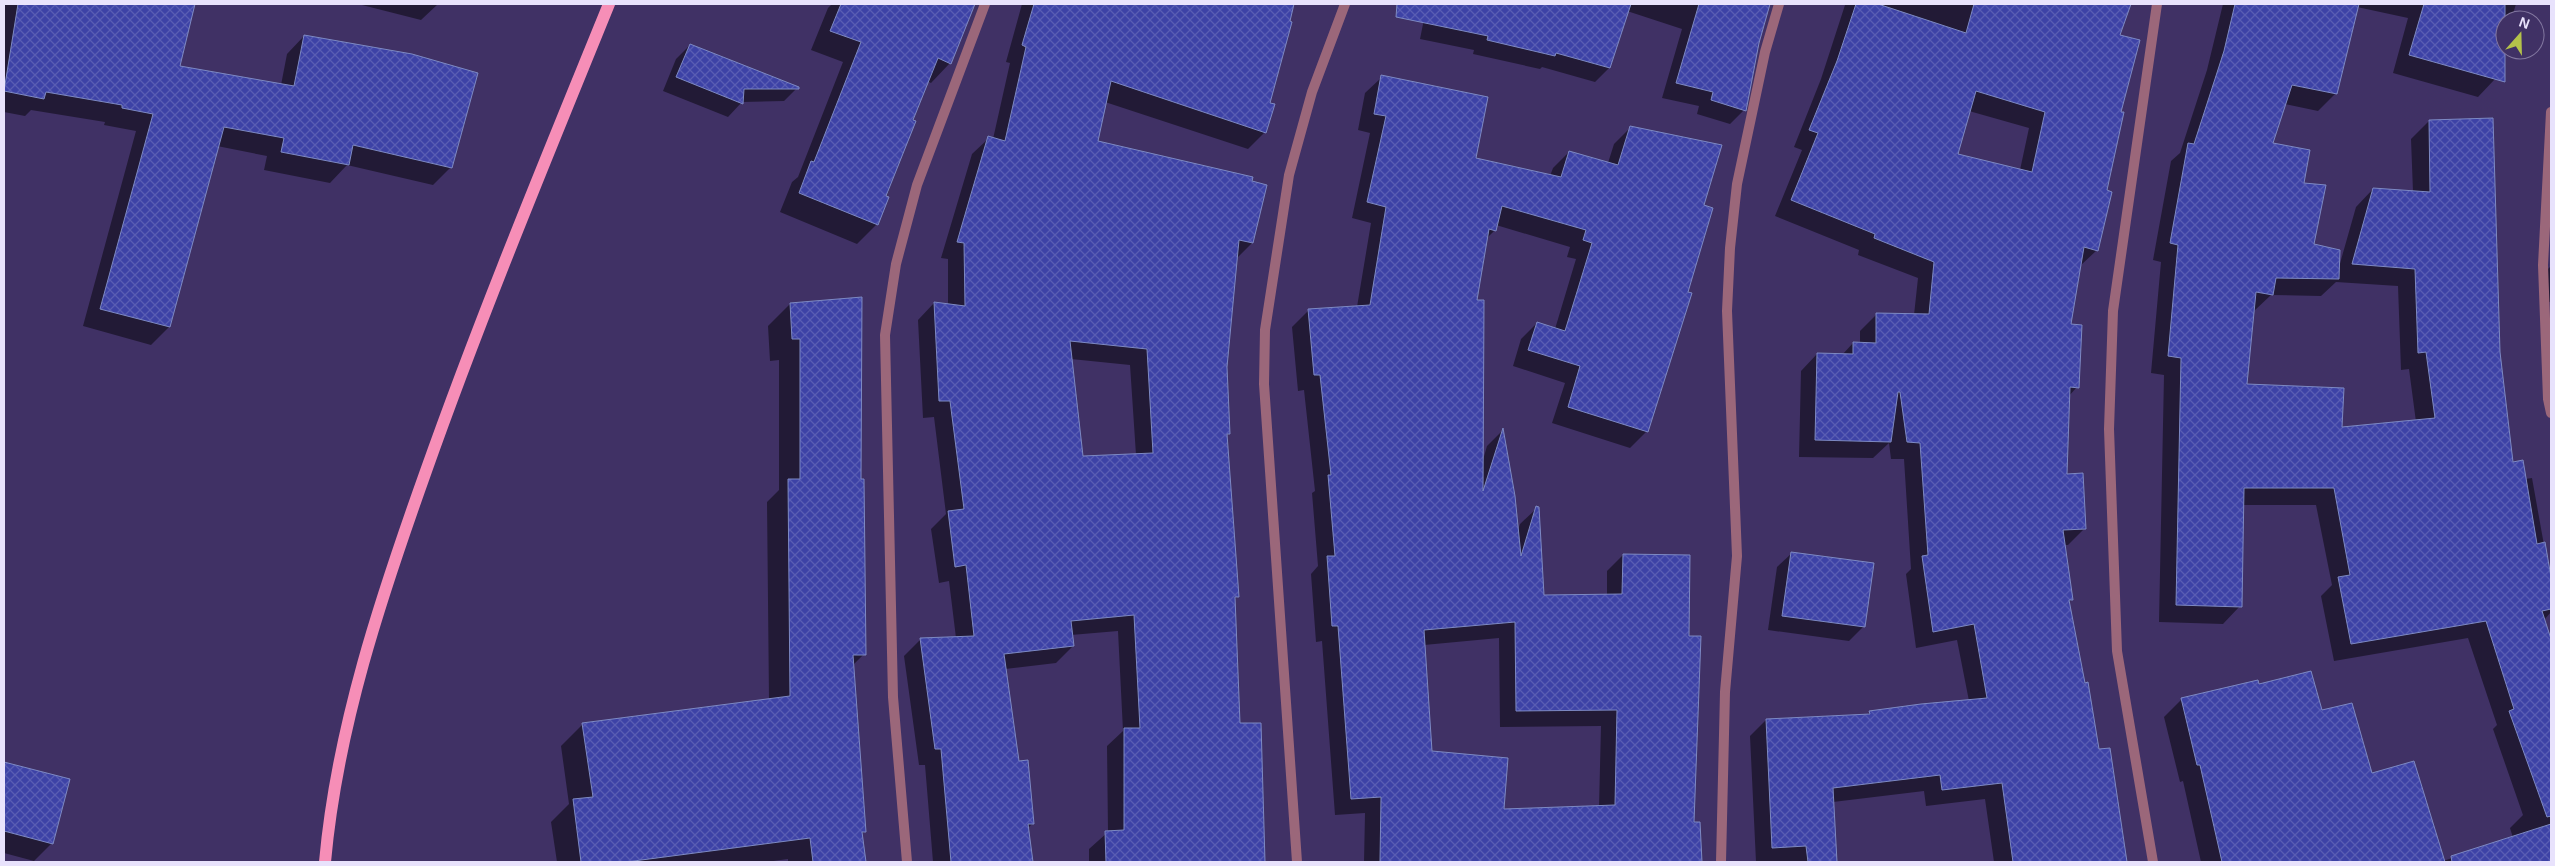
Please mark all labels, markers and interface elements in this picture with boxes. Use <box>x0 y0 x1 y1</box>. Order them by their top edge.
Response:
north arrow <box>2495 10 2545 60</box>
text: N <box>2517 14 2532 32</box>

